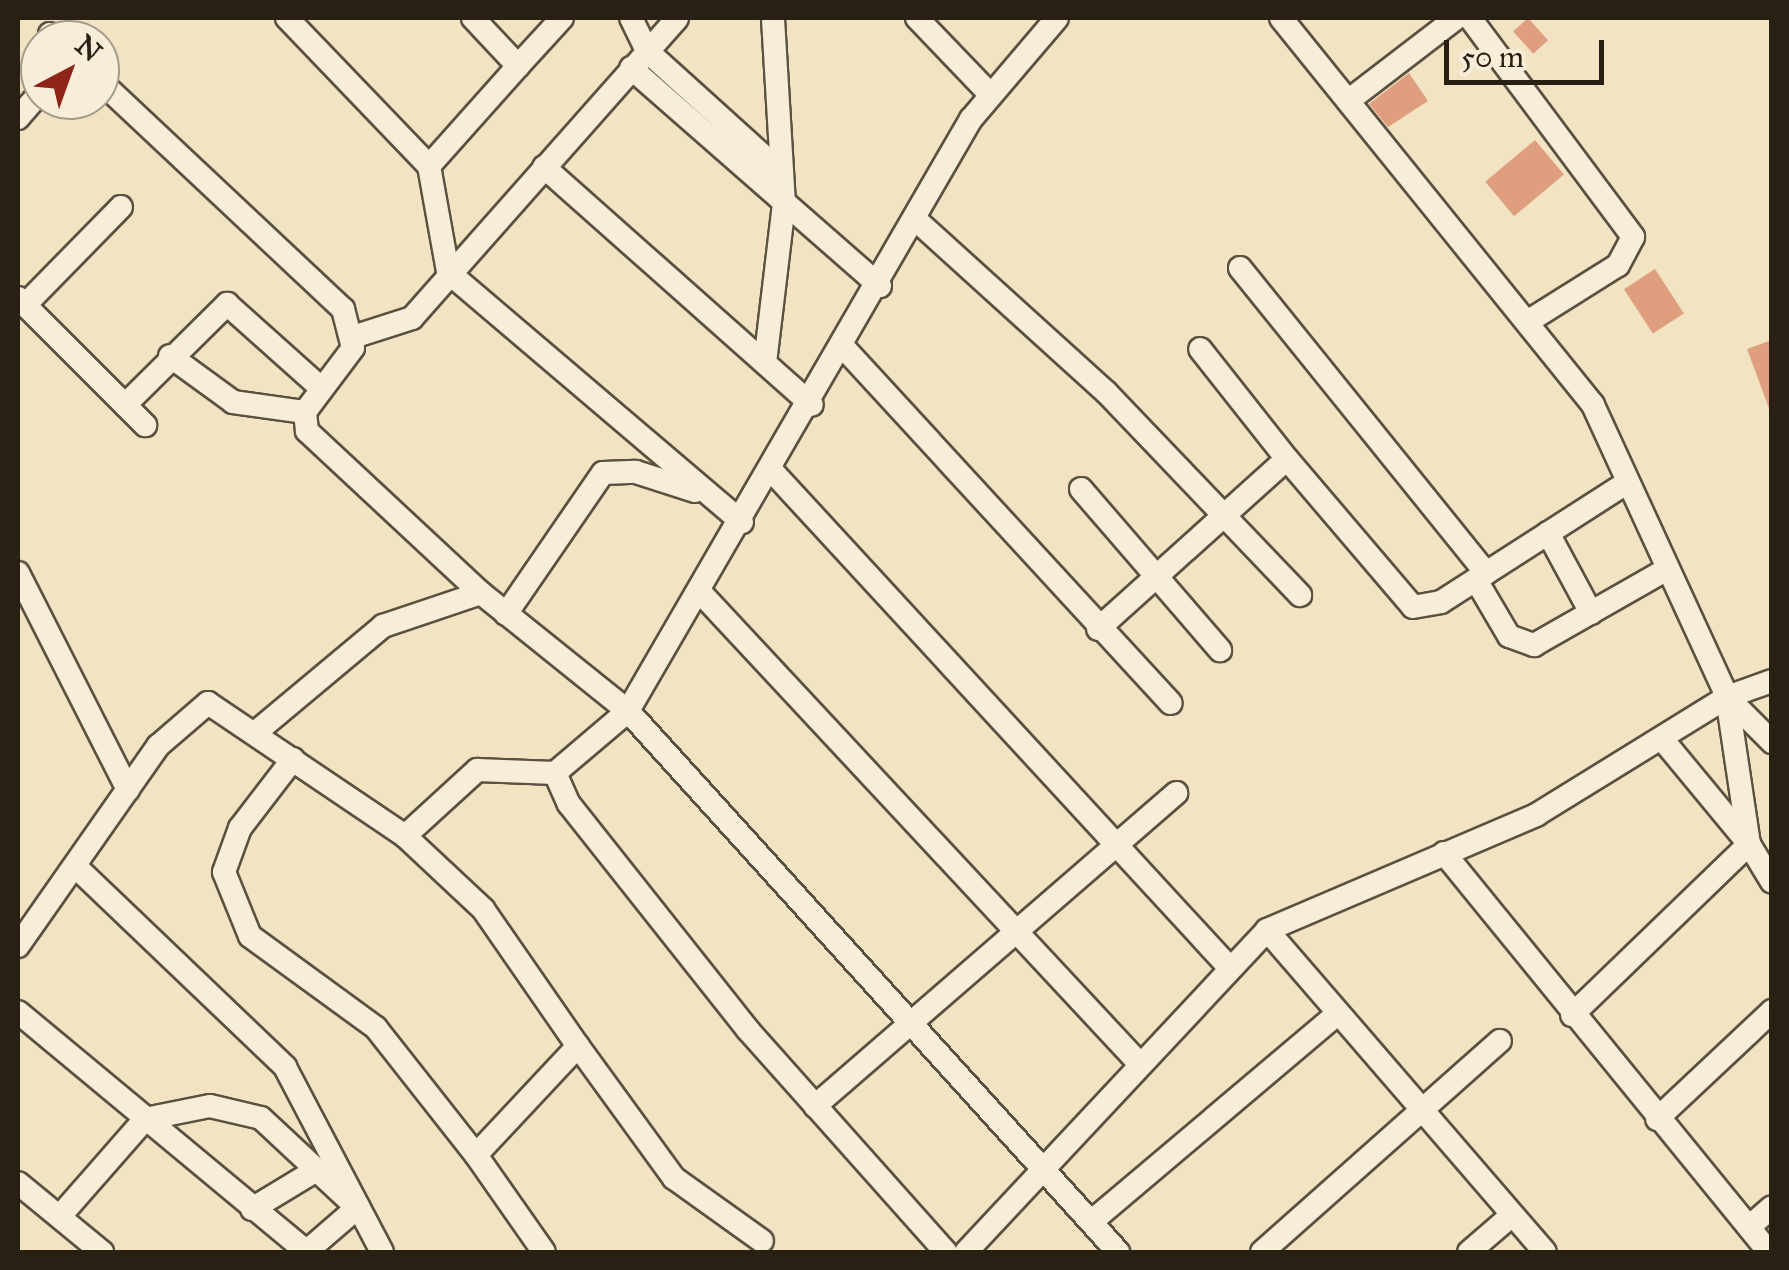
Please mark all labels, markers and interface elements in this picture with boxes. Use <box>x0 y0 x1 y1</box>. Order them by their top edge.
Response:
north arrow <box>20 20 120 120</box>
scale bar <box>1449 20 1609 82</box>
text: N <box>68 27 109 69</box>
text: 50 m <box>1461 39 1524 75</box>

